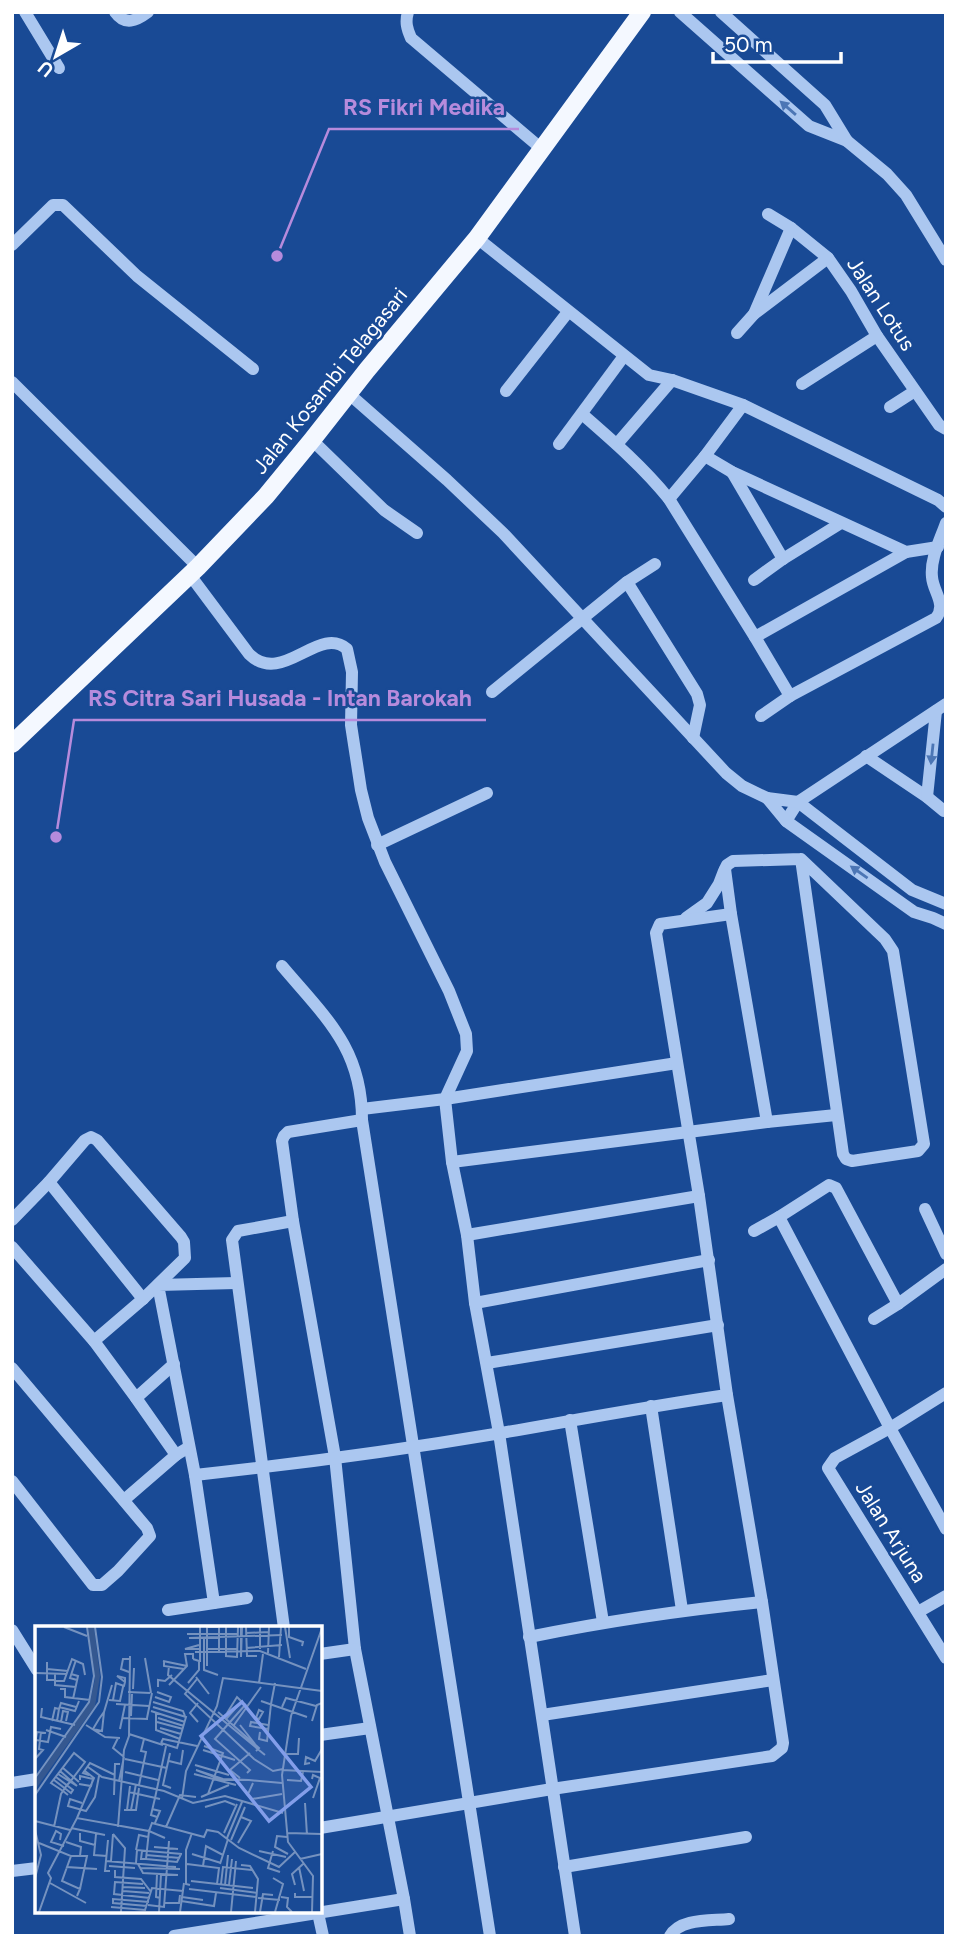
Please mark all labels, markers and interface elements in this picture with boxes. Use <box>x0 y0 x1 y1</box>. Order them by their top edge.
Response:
north arrow <box>21 21 91 91</box>
scale bar <box>713 21 841 65</box>
text: 50 m <box>724 32 773 57</box>
text: U <box>33 56 58 82</box>
callout: RS Fikri Medika <box>329 85 519 129</box>
text: RS Fikri Medika <box>343 93 505 121</box>
one-way arrow <box>780 101 797 116</box>
street label: Jalan Lotus <box>842 252 921 355</box>
street label: Jalan Kosambi Telagasari <box>247 283 412 479</box>
callout: RS Citra Sari Husada - Intan Barokah <box>74 676 486 720</box>
text: RS Citra Sari Husada - Intan Barokah <box>88 684 472 712</box>
one-way arrow <box>926 743 937 765</box>
one-way arrow <box>850 866 868 880</box>
street label: Jalan Arjuna <box>850 1476 932 1587</box>
inset map <box>35 1626 322 1913</box>

